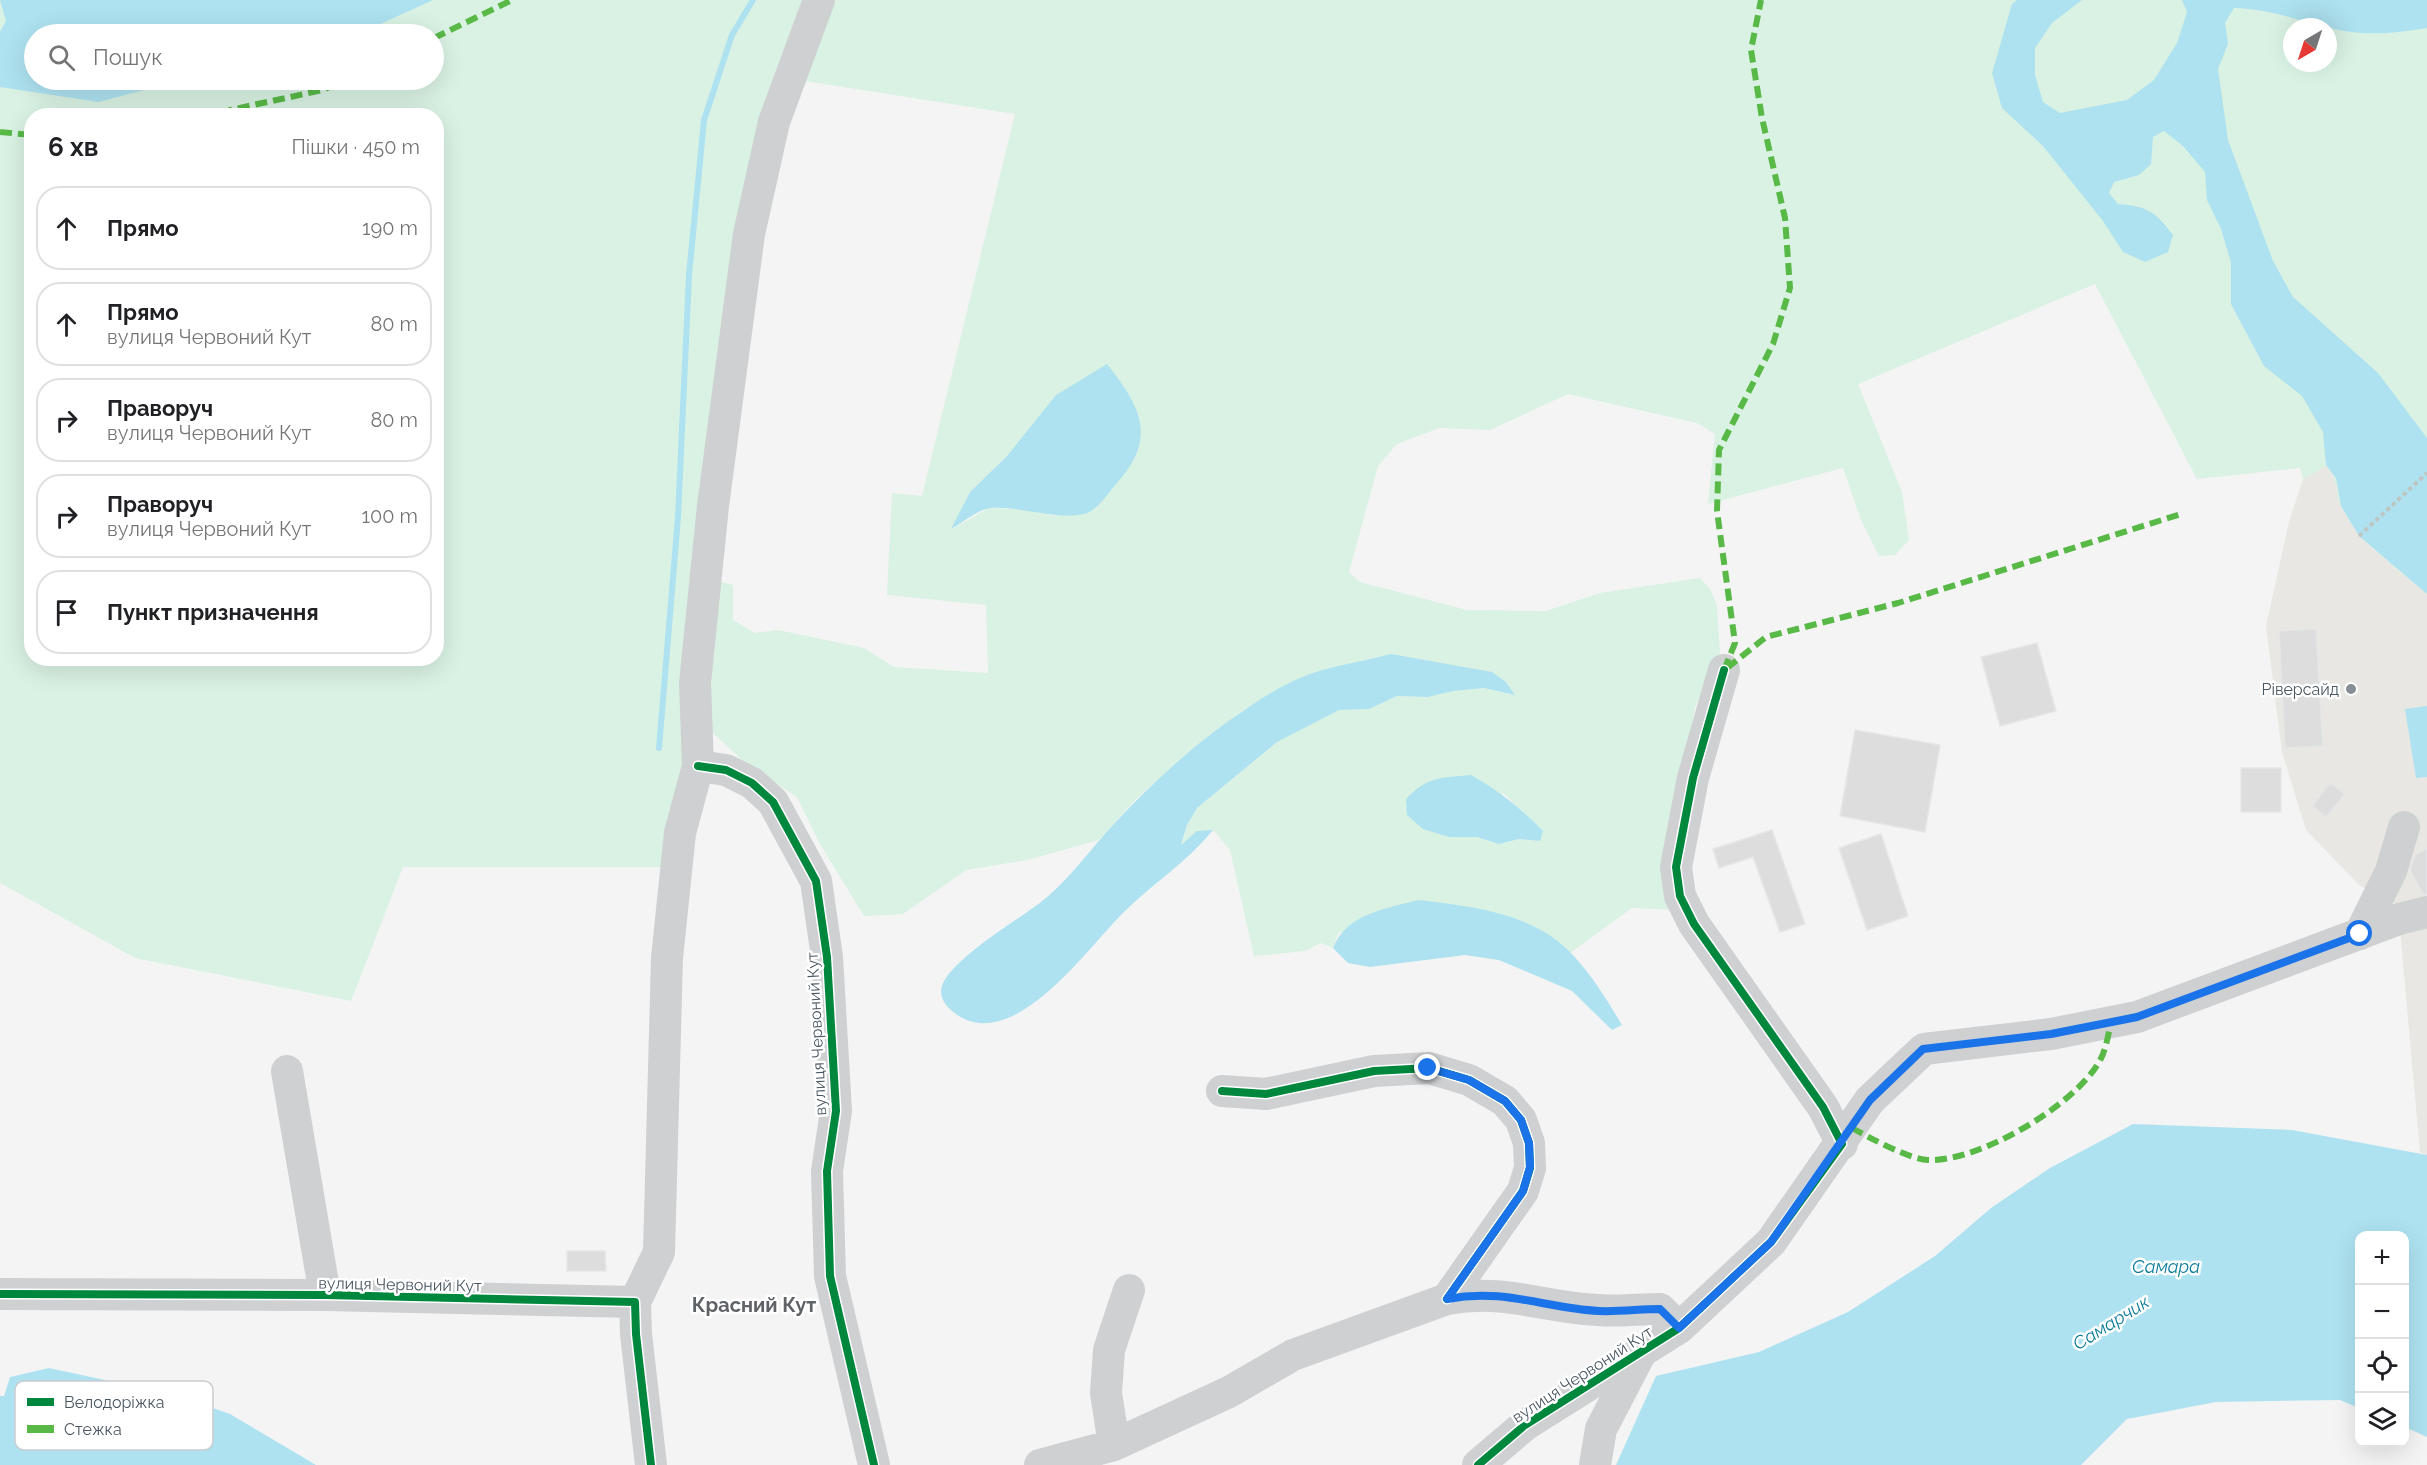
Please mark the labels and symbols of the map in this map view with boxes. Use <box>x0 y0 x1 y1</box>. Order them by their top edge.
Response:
north arrow <box>2283 18 2337 72</box>
place label: Ріверсайд <box>2261 680 2339 699</box>
marker: Ріверсайд <box>2344 682 2358 696</box>
route start <box>2346 920 2372 946</box>
street label: вулиця Червоний Кут <box>803 952 830 1116</box>
route end <box>1414 1054 1440 1080</box>
water label: Самара <box>2132 1256 2200 1277</box>
street label: вулиця Червоний Кут <box>318 1274 482 1295</box>
water label: Самарчик <box>2069 1291 2153 1354</box>
district label: Красний Кут <box>692 1293 816 1317</box>
street label: вулиця Червоний Кут <box>1509 1322 1656 1427</box>
legend <box>15 1381 213 1450</box>
text: Велодоріжка <box>64 1393 164 1412</box>
text: Стежка <box>64 1420 122 1439</box>

